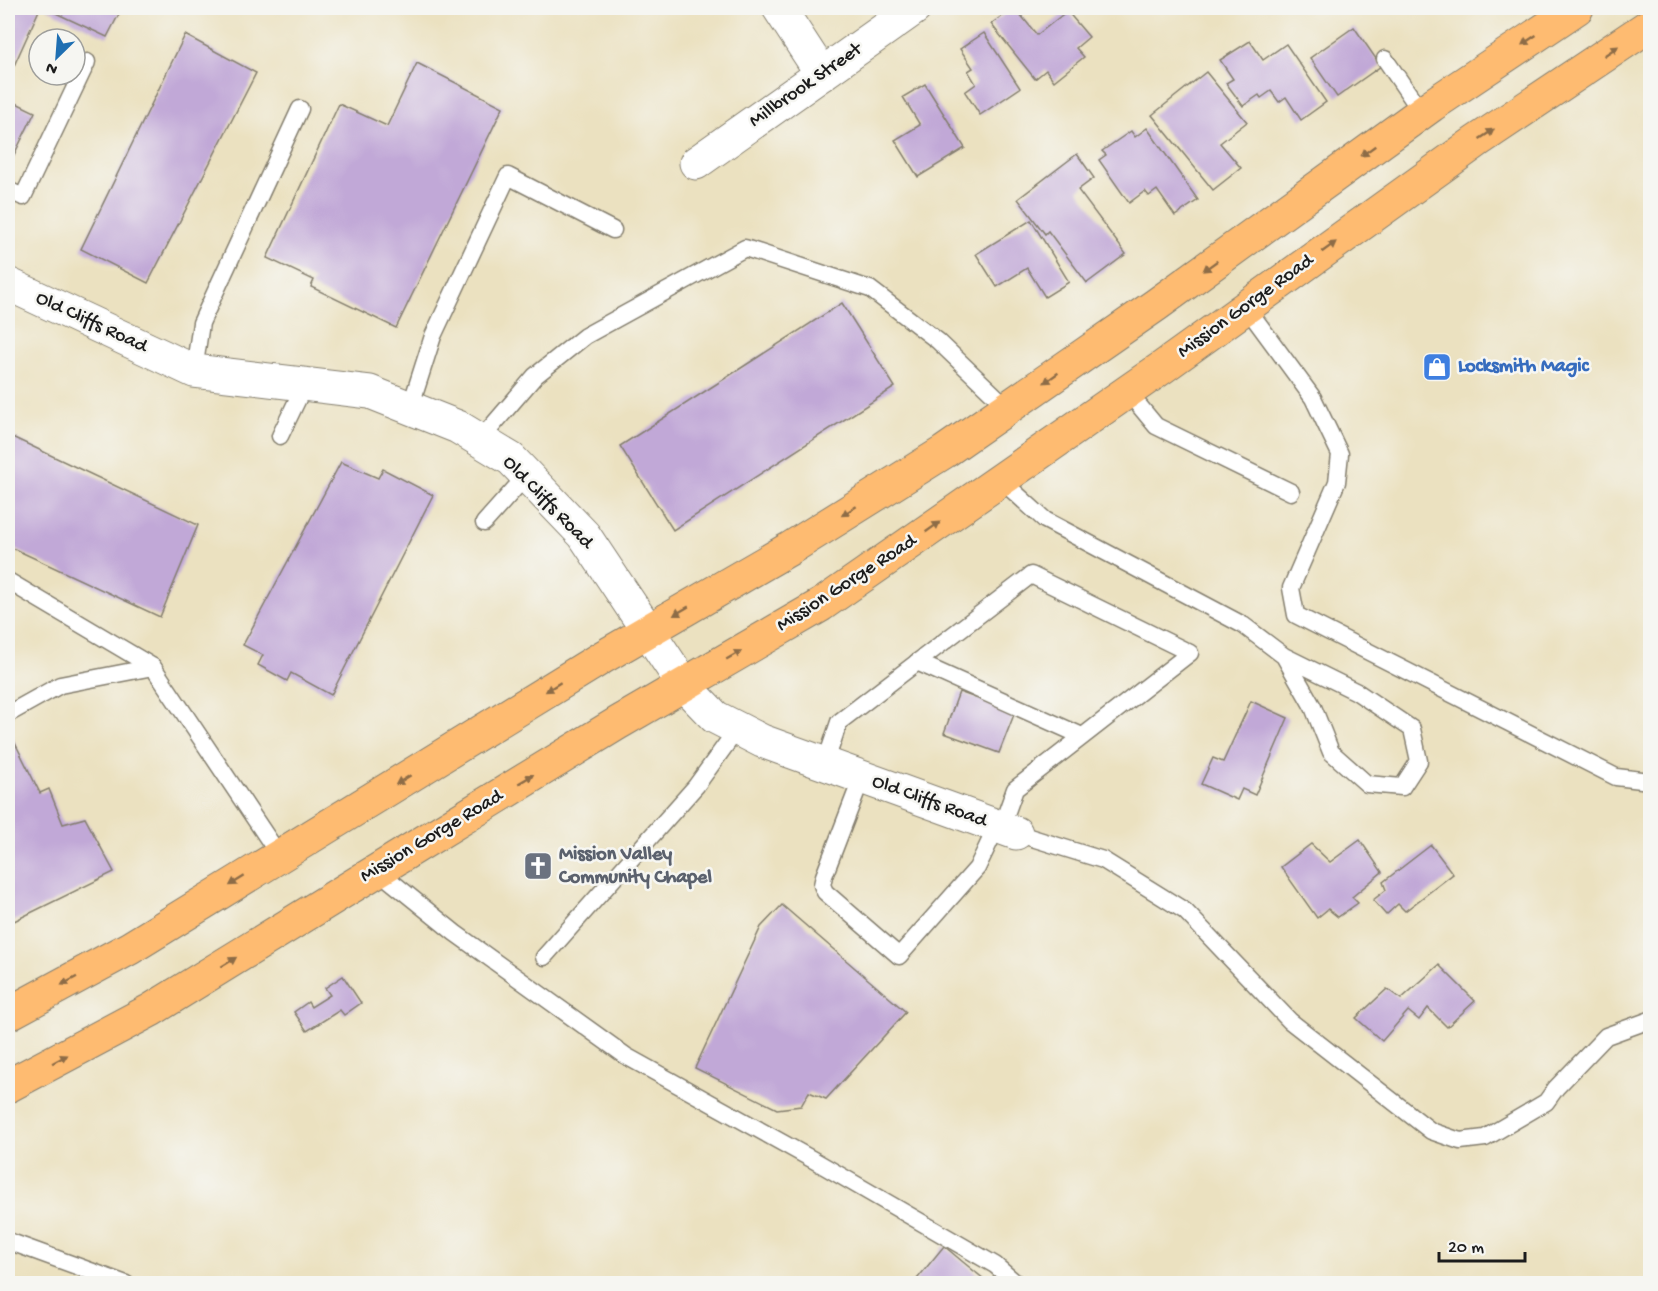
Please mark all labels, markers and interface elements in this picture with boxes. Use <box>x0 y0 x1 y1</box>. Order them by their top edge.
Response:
north arrow <box>27 27 87 87</box>
one-way arrow <box>1521 34 1537 46</box>
street label: Millbrook Street <box>745 38 868 133</box>
one-way arrow <box>1603 46 1619 57</box>
text: N <box>43 56 61 78</box>
one-way arrow <box>1479 128 1495 140</box>
one-way arrow <box>1361 145 1376 157</box>
one-way arrow <box>1321 242 1336 254</box>
street label: Mission Gorge Road <box>1174 249 1320 364</box>
one-way arrow <box>1203 259 1218 271</box>
street label: Old Cliffs Road <box>32 287 153 360</box>
shop icon: Locksmith Magic <box>1421 351 1453 383</box>
place label: Locksmith Magic <box>1458 356 1590 379</box>
one-way arrow <box>1043 372 1059 383</box>
street label: Old Cliffs Road <box>497 452 599 556</box>
one-way arrow <box>841 506 857 517</box>
one-way arrow <box>925 522 941 533</box>
street label: Mission Gorge Road <box>773 529 923 638</box>
one-way arrow <box>673 606 690 616</box>
one-way arrow <box>726 650 742 661</box>
one-way arrow <box>545 682 562 693</box>
street label: Old Cliffs Road <box>868 771 992 834</box>
one-way arrow <box>395 774 411 785</box>
one-way arrow <box>518 774 534 785</box>
street label: Mission Gorge Road <box>357 784 509 889</box>
place label: Mission Valley Community Chapel <box>558 844 712 890</box>
church icon: Mission Valley Community Chapel <box>522 850 554 882</box>
one-way arrow <box>229 876 245 887</box>
one-way arrow <box>221 957 237 968</box>
one-way arrow <box>60 976 77 986</box>
one-way arrow <box>51 1054 68 1064</box>
scale bar <box>1439 1225 1524 1263</box>
text: 20 m <box>1448 1238 1484 1259</box>

